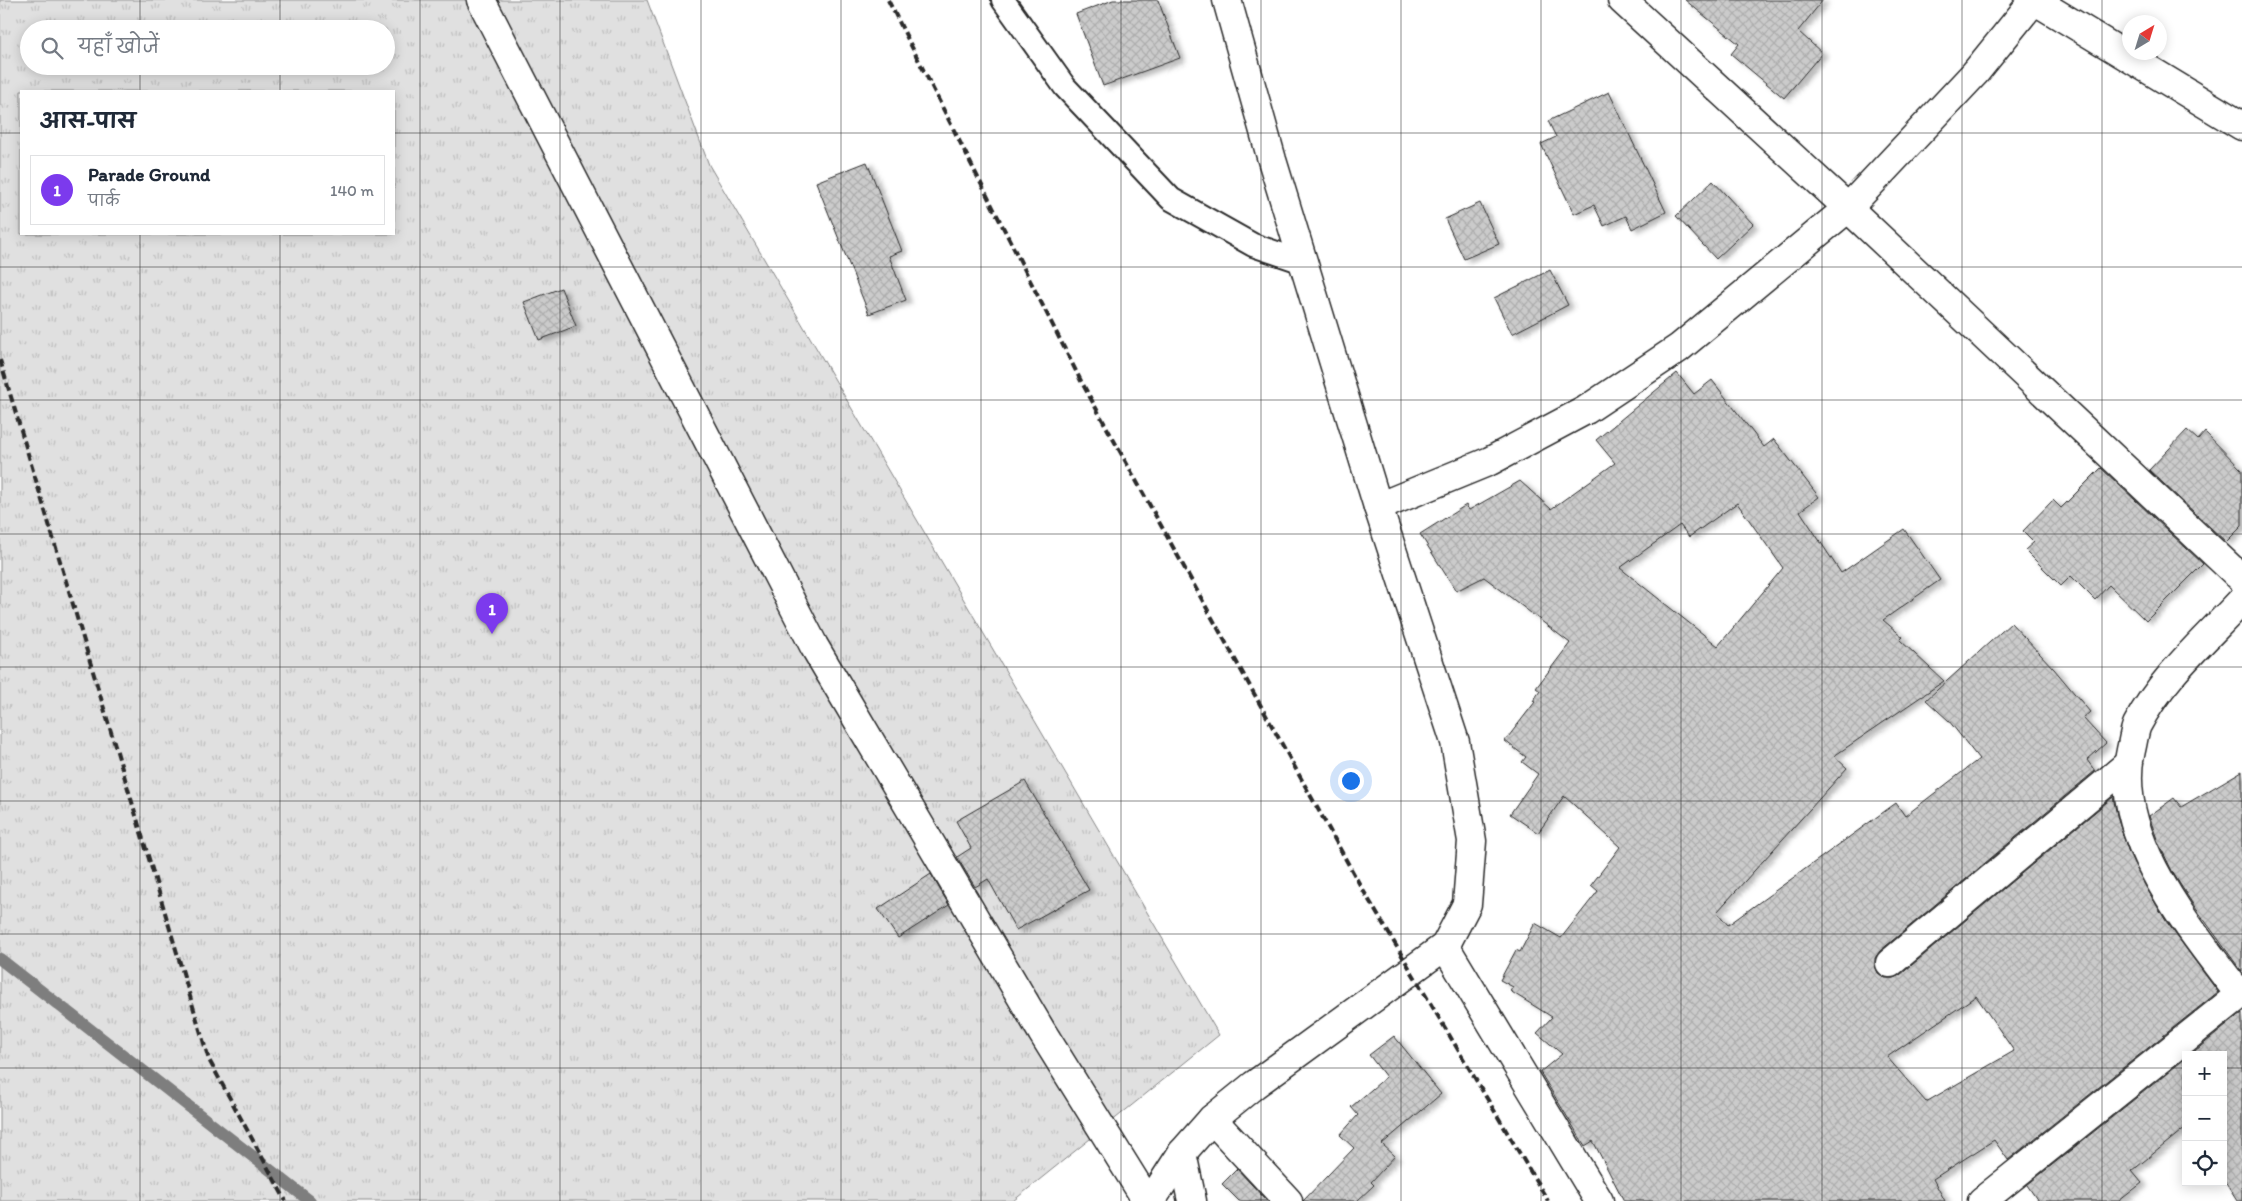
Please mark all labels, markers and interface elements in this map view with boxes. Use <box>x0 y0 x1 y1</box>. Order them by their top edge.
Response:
north arrow <box>2122 15 2167 60</box>
search box <box>20 20 395 75</box>
icon: search <box>38 34 66 62</box>
text: यहाँ खोजें <box>78 35 159 58</box>
text: आस-पास <box>40 108 136 133</box>
text: Parade Ground <box>88 163 210 186</box>
text: 1 <box>53 181 61 200</box>
text: 140 m <box>330 181 374 200</box>
text: पार्क <box>88 191 119 210</box>
pin: 1 <box>476 593 508 634</box>
your location <box>1338 768 1364 794</box>
map controls <box>2182 1051 2227 1186</box>
button: + <box>2182 1051 2227 1096</box>
button: − <box>2182 1096 2227 1141</box>
button: locate <box>2182 1141 2227 1186</box>

